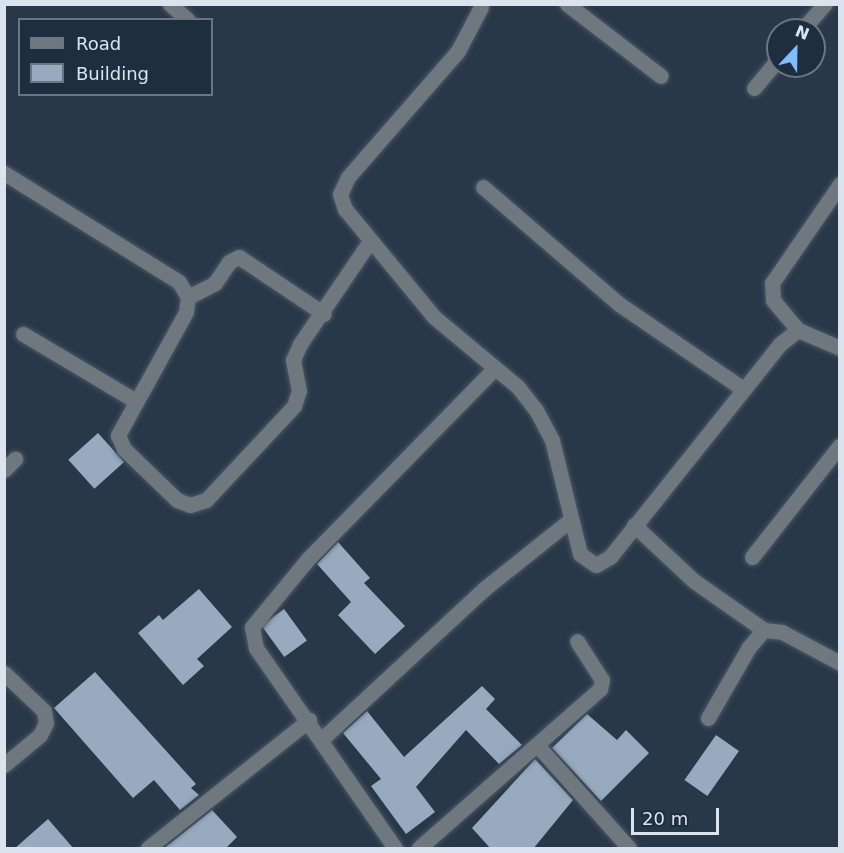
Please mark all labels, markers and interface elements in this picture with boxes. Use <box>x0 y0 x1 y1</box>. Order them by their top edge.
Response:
legend <box>18 18 213 96</box>
north arrow <box>766 18 826 78</box>
text: N <box>792 21 812 44</box>
text: Road <box>76 33 121 54</box>
text: Building <box>76 63 149 84</box>
scale bar <box>634 796 722 834</box>
text: 20 m <box>642 808 688 829</box>

